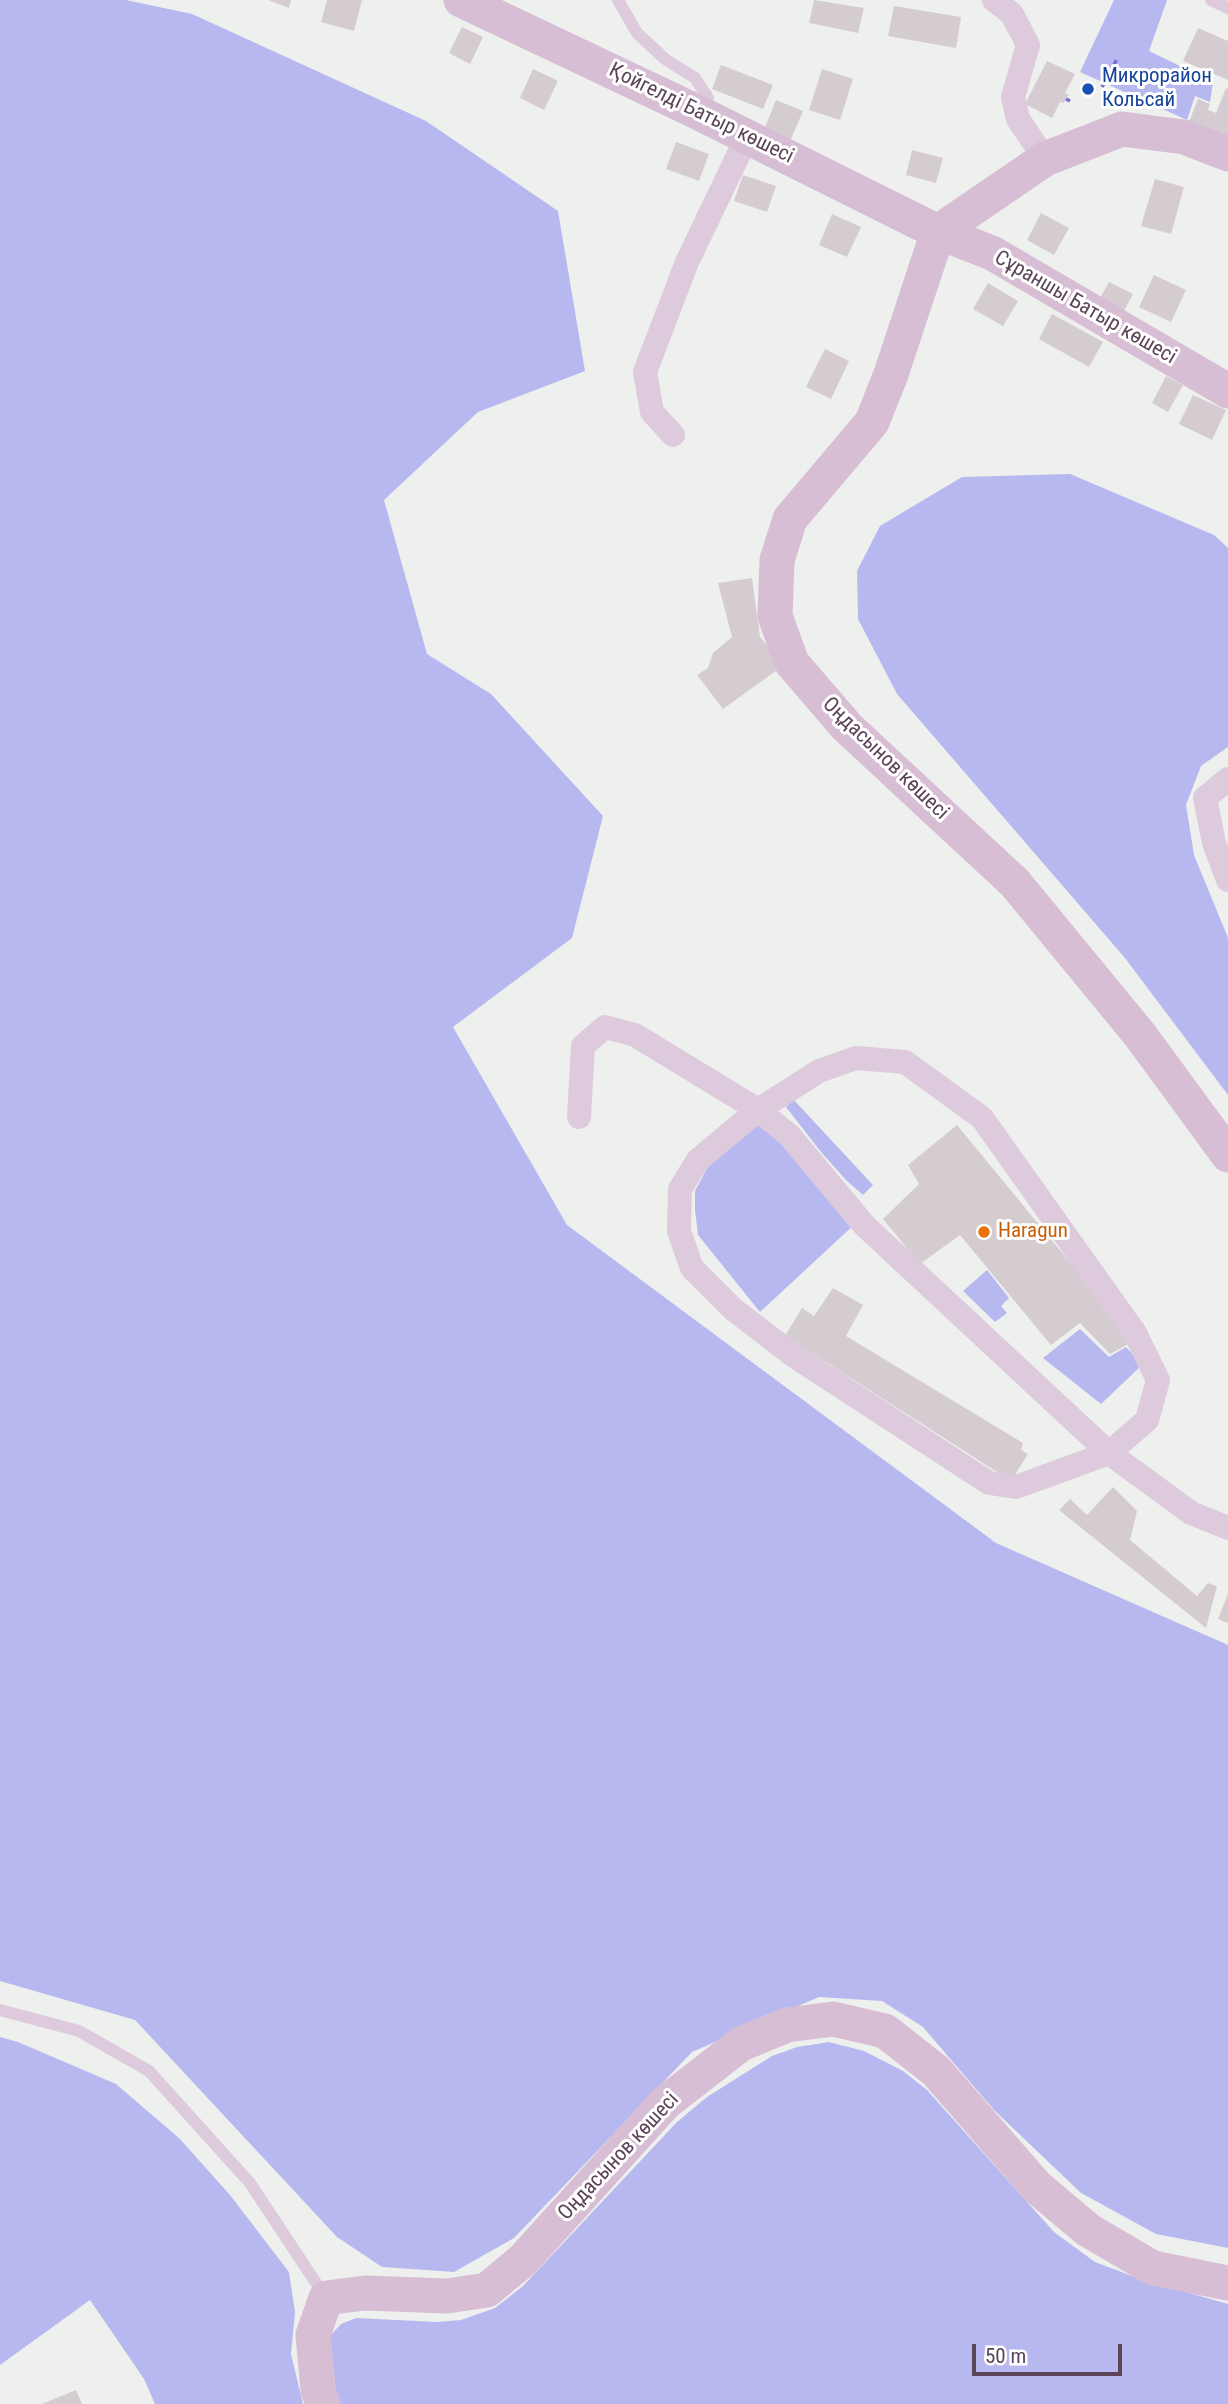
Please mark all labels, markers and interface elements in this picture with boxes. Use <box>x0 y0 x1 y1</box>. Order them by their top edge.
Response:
street label: Қойгелді Батыр көшесі <box>605 58 797 170</box>
place label: Микрорайон Кольсай <box>1102 64 1212 114</box>
marker: Микрорайон Кольсай <box>1080 81 1096 97</box>
street label: Сұраншы Батыр көшесі <box>990 246 1180 370</box>
street label: Оңдасынов көшесі <box>817 692 953 826</box>
place label: Haragun <box>998 1219 1068 1245</box>
marker: Haragun <box>976 1224 992 1240</box>
street label: Оңдасынов көшесі <box>553 2088 685 2226</box>
scale bar <box>976 2330 1126 2374</box>
text: 50 m <box>985 2344 1026 2368</box>

